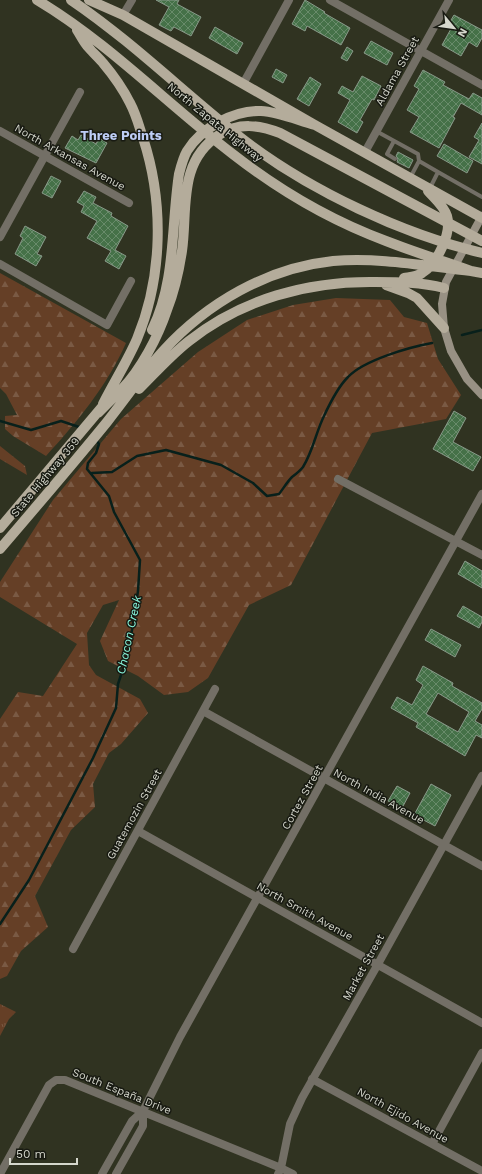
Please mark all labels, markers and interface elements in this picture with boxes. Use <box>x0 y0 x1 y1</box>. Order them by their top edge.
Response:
north arrow <box>434 8 474 48</box>
text: N <box>455 26 470 39</box>
street label: Aldama Street <box>373 34 422 108</box>
street label: North Zapata Highway <box>165 80 265 165</box>
street label: North Arkansas Avenue <box>12 122 127 193</box>
district label: Three Points <box>80 128 162 143</box>
street label: State Highway 359 <box>8 435 83 520</box>
water label: Chacon Creek <box>114 594 144 676</box>
street label: Cortez Street <box>279 762 326 832</box>
street label: North India Avenue <box>331 766 426 827</box>
street label: Guatemozin Street <box>104 767 165 862</box>
street label: North Smith Avenue <box>254 880 355 943</box>
street label: Market Street <box>340 932 387 1003</box>
street label: South España Drive <box>70 1066 173 1117</box>
street label: North Ejido Avenue <box>355 1085 451 1146</box>
scale bar <box>10 1140 77 1166</box>
text: 50 m <box>16 1147 46 1161</box>

